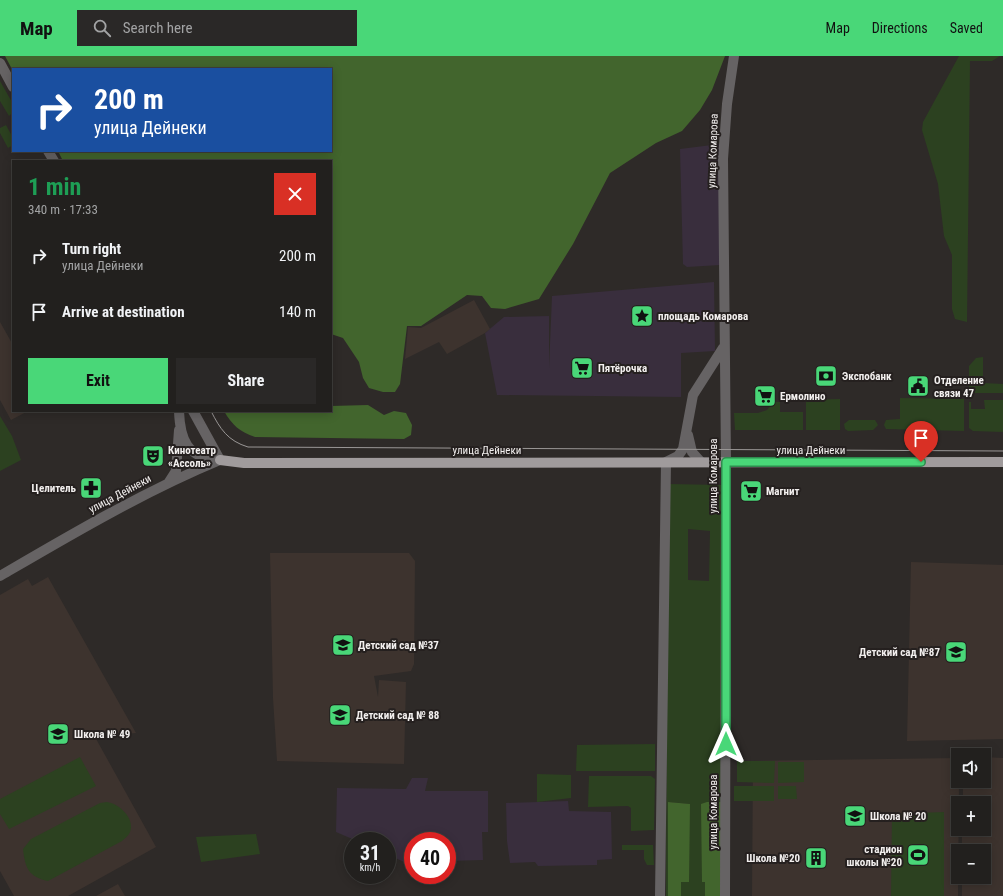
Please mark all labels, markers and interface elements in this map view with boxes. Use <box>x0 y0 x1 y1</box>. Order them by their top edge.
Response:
search box <box>77 10 357 46</box>
text: Map <box>20 17 53 40</box>
icon: search <box>91 17 113 39</box>
text: Search here <box>123 19 193 37</box>
text: Map <box>826 20 850 36</box>
text: Directions <box>872 20 928 36</box>
text: Saved <box>950 20 983 36</box>
text: 200 m <box>94 83 164 116</box>
icon: right <box>28 84 80 136</box>
street label: улица Комарова <box>705 113 721 189</box>
text: улица Дейнеки <box>94 117 207 138</box>
text: 1 min <box>28 173 81 201</box>
button: close <box>274 173 316 215</box>
text: 340 m · 17:33 <box>28 202 98 217</box>
text: Turn right <box>62 240 121 258</box>
icon: right <box>28 245 50 267</box>
text: 200 m <box>279 247 316 265</box>
text: улица Дейнеки <box>62 258 143 273</box>
icon: arrive <box>28 301 50 323</box>
text: Arrive at destination <box>62 303 185 321</box>
text: 140 m <box>279 303 316 321</box>
place icon: площадь Комарова <box>629 303 655 329</box>
place label: площадь Комарова <box>658 310 748 323</box>
supermarket icon: Пятёрочка <box>569 355 595 381</box>
button: Exit <box>28 358 168 404</box>
button: Share <box>176 358 316 404</box>
place label: Пятёрочка <box>598 362 647 375</box>
bank icon: Экспобанк <box>813 363 839 389</box>
place label: Экспобанк <box>842 370 892 383</box>
public building icon: Отделение связи 47 <box>905 373 931 399</box>
place label: Отделение связи 47 <box>934 374 984 400</box>
supermarket icon: Ермолино <box>752 383 778 409</box>
place label: Ермолино <box>780 390 826 403</box>
pin <box>904 421 938 462</box>
icon: arrive <box>910 427 932 449</box>
street label: улица Комарова <box>707 439 720 513</box>
theatre icon: Кинотеатр «Ассоль» <box>140 443 166 469</box>
place label: Кинотеатр «Ассоль» <box>168 444 217 470</box>
street label: улица Дейнеки <box>453 444 521 457</box>
street label: улица Дейнеки <box>777 444 845 457</box>
street label: улица Дейнеки <box>87 472 153 516</box>
pharmacy icon: Целитель <box>78 475 104 501</box>
supermarket icon: Магнит <box>738 478 764 504</box>
place label: Целитель <box>32 482 77 495</box>
place label: Магнит <box>766 485 800 498</box>
school or university icon: Детский сад №37 <box>330 632 356 658</box>
place label: Детский сад №37 <box>358 639 439 652</box>
school or university icon: Детский сад №87 <box>943 639 969 665</box>
place label: Детский сад №87 <box>859 646 940 659</box>
school or university icon: Детский сад № 88 <box>327 702 353 728</box>
place label: Детский сад № 88 <box>356 709 440 722</box>
school or university icon: Школа № 49 <box>45 721 71 747</box>
position arrow <box>705 723 747 765</box>
place label: Школа № 49 <box>74 728 130 741</box>
map controls <box>951 748 991 884</box>
button: sound <box>951 748 991 788</box>
street label: улица Комарова <box>707 775 720 849</box>
button: + <box>951 796 991 836</box>
school or university icon: Школа № 20 <box>842 803 868 829</box>
place label: Школа № 20 <box>870 810 927 823</box>
speed limit sign: 40 <box>404 832 456 884</box>
text: 31 <box>360 841 380 865</box>
sports icon: стадион школы №20 <box>905 842 931 868</box>
place label: стадион школы №20 <box>847 843 902 869</box>
button: − <box>951 844 991 884</box>
building icon: Школа №20 <box>803 845 829 871</box>
place label: Школа №20 <box>746 852 800 865</box>
text: km/h <box>360 862 380 873</box>

